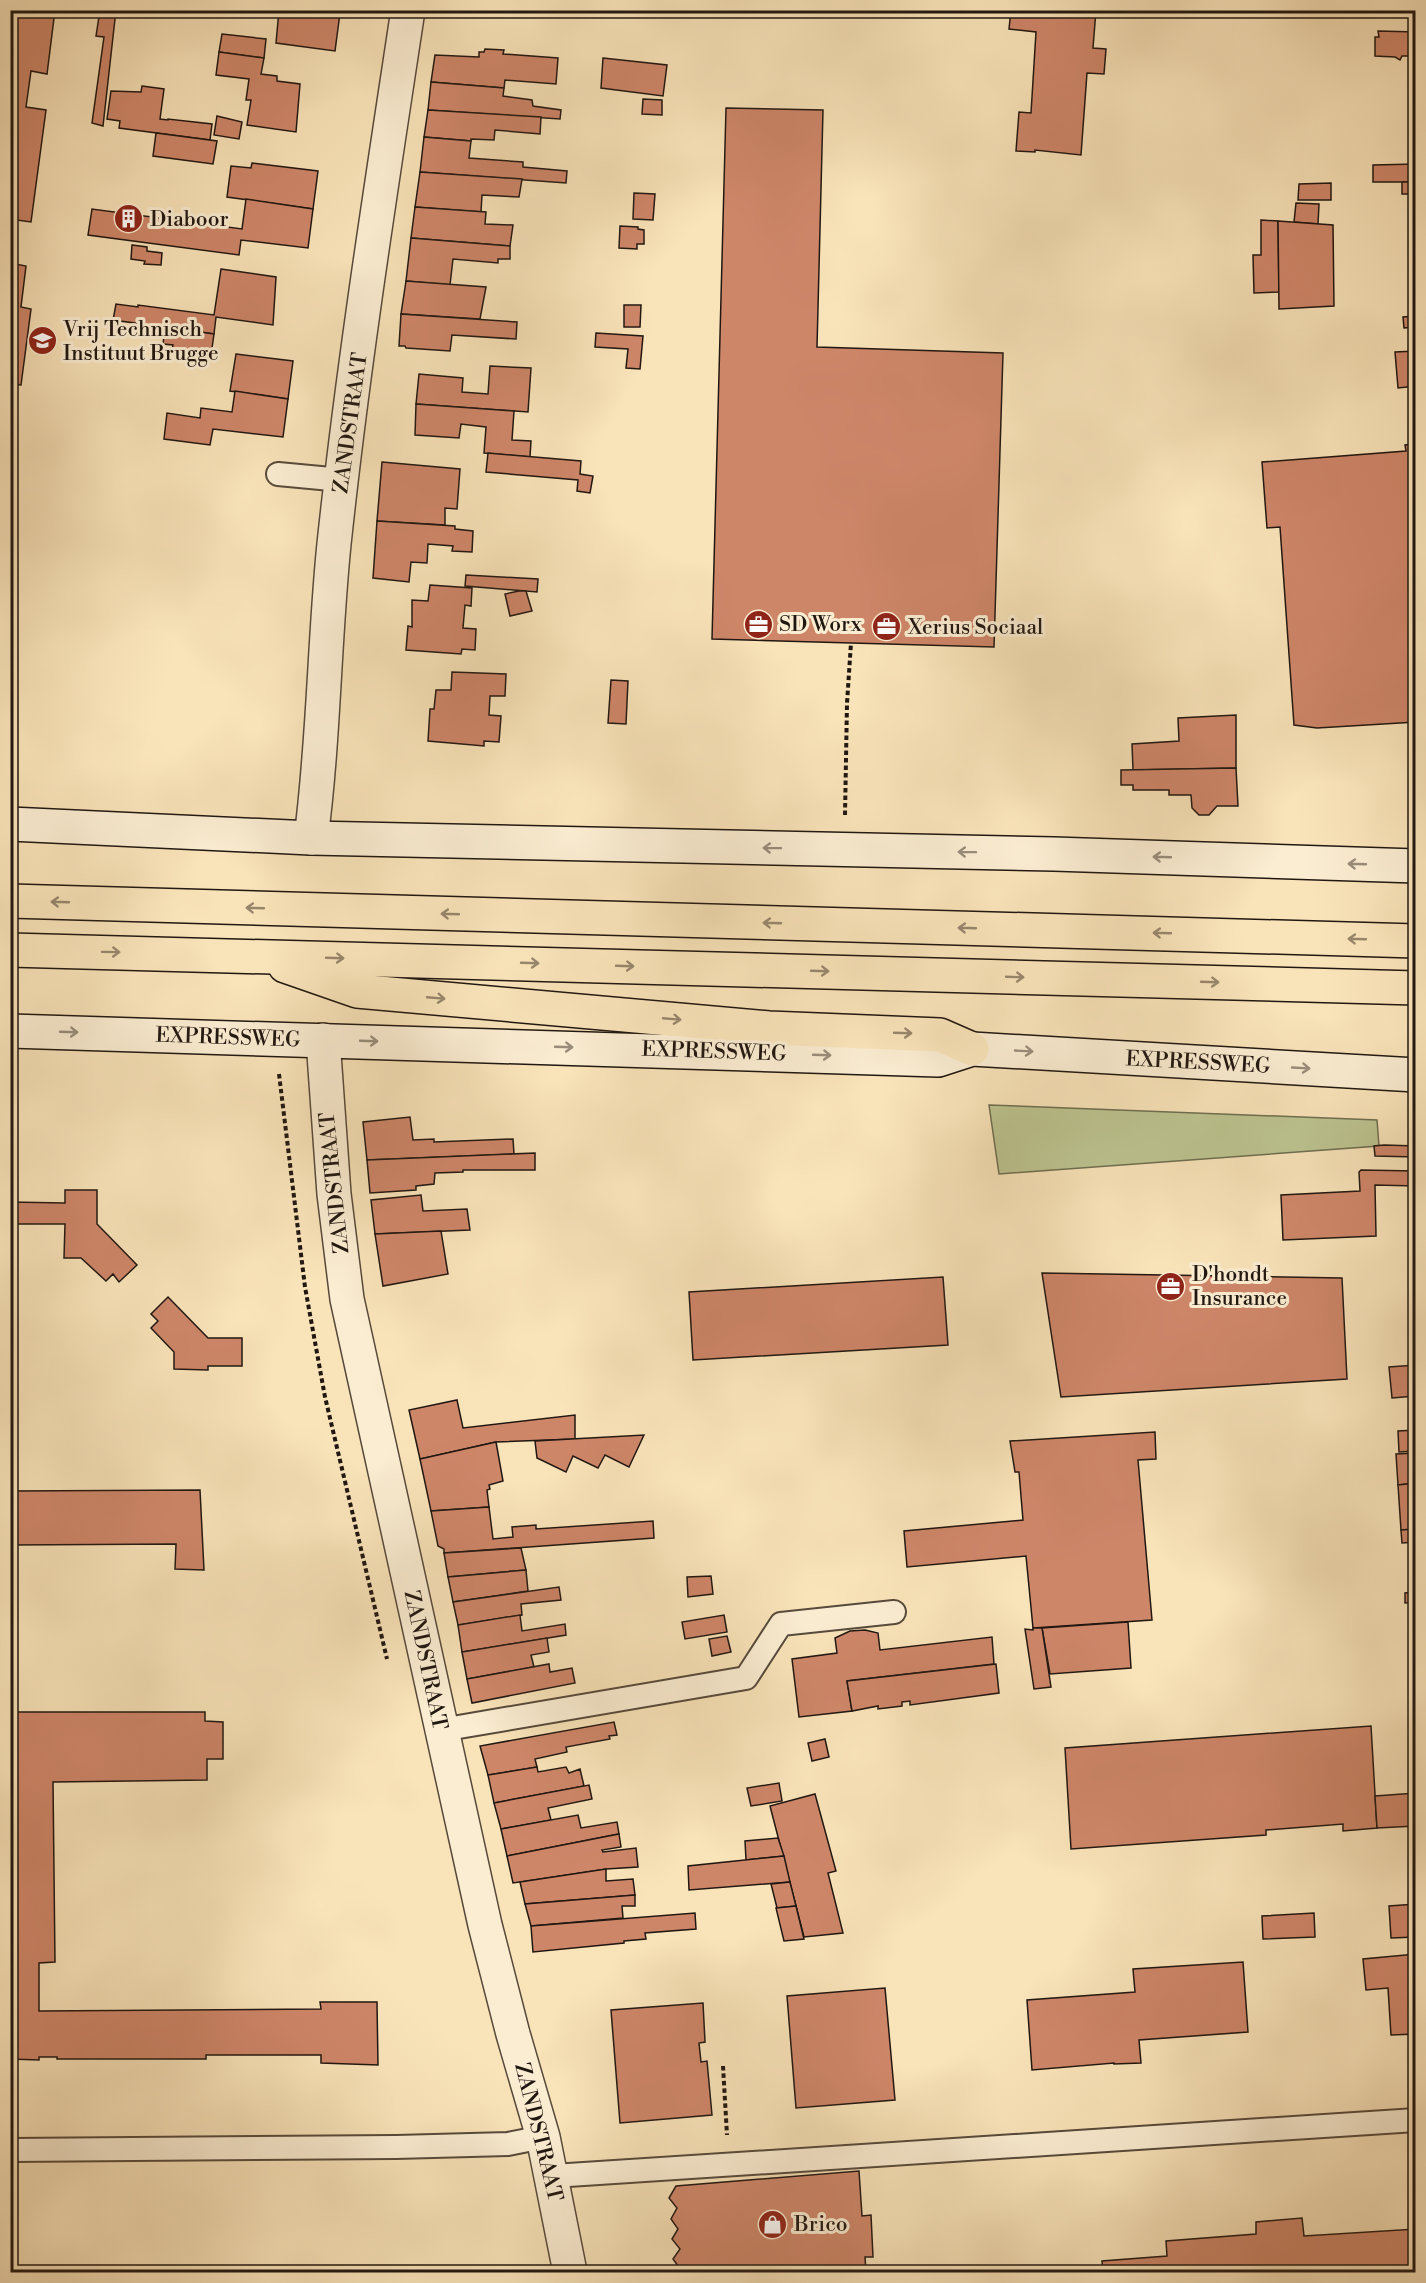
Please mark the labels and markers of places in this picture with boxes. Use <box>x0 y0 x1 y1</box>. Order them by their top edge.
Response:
building icon: Diaboor <box>113 203 145 235</box>
place label: Diaboor <box>150 207 229 233</box>
place label: Vrij Technisch Instituut Brugge <box>62 317 219 367</box>
school or university icon: Vrij Technisch Instituut Brugge <box>26 325 58 357</box>
office icon: SD Worx <box>742 608 774 640</box>
office icon: Xerius Sociaal <box>871 611 903 643</box>
place label: SD Worx <box>779 612 862 638</box>
place label: Xerius Sociaal <box>907 615 1043 641</box>
place label: D'hondt Insurance <box>1192 1262 1287 1312</box>
office icon: D'hondt Insurance <box>1155 1270 1187 1302</box>
shop icon: Brico <box>757 2208 789 2240</box>
place label: Brico <box>793 2212 848 2238</box>

